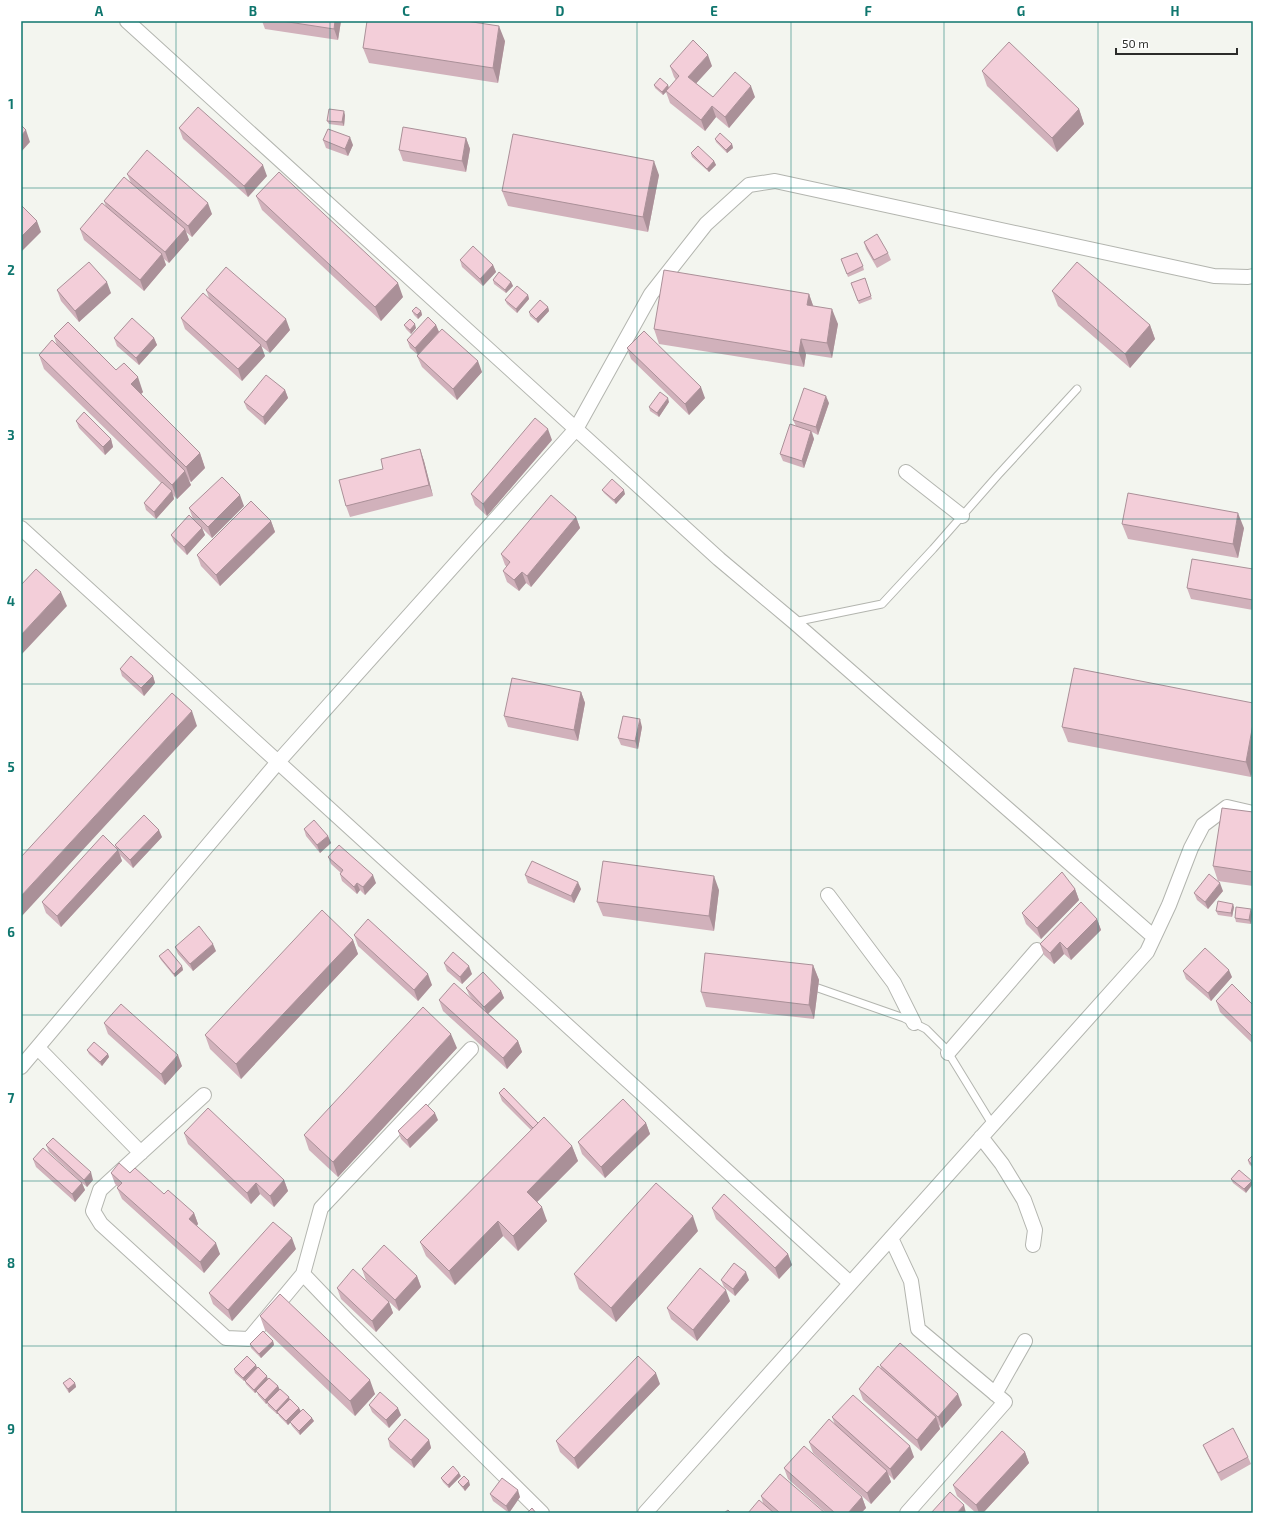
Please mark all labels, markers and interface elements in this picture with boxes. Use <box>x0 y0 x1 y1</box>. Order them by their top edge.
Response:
text: A <box>95 3 104 19</box>
text: B <box>249 3 257 19</box>
text: C <box>402 3 410 19</box>
text: D <box>556 3 565 19</box>
text: E <box>710 3 718 19</box>
text: F <box>864 3 872 19</box>
text: G <box>1017 3 1025 19</box>
text: H <box>1171 3 1180 19</box>
scale bar <box>1116 30 1237 56</box>
text: 50 m <box>1122 36 1149 50</box>
text: 1 <box>8 96 14 112</box>
text: 2 <box>7 262 15 278</box>
text: 3 <box>7 427 15 443</box>
text: 4 <box>7 593 15 609</box>
text: 5 <box>7 759 15 775</box>
text: 6 <box>7 924 15 940</box>
text: 7 <box>8 1090 15 1106</box>
text: 8 <box>7 1255 15 1271</box>
text: 9 <box>7 1421 15 1437</box>

